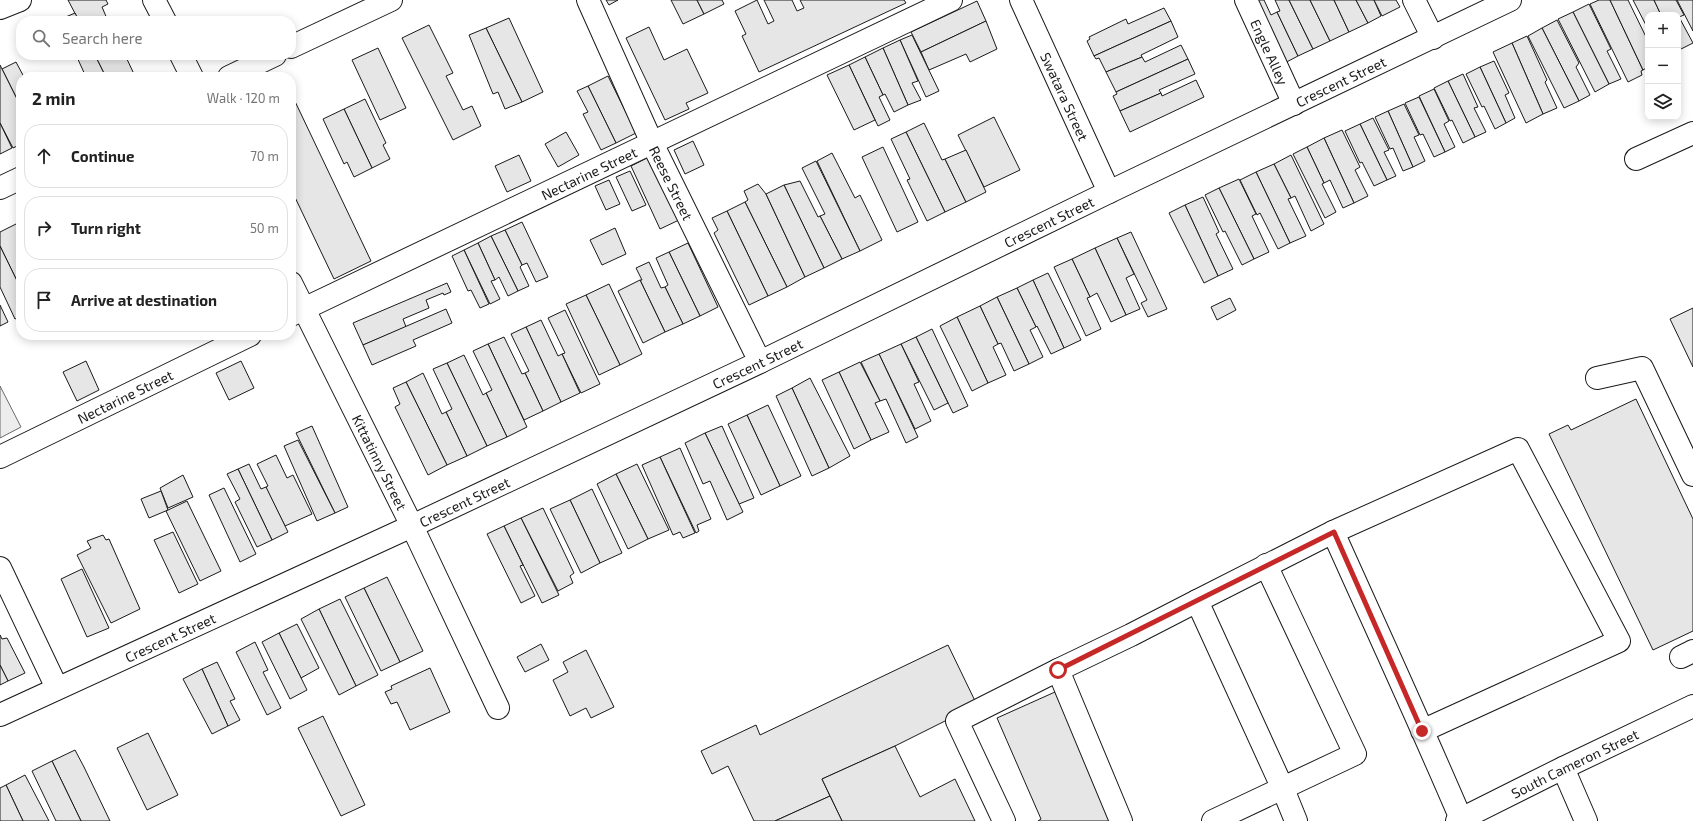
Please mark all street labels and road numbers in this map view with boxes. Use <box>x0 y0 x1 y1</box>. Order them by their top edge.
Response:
street label: Engle Alley <box>1247 16 1293 88</box>
street label: Swatara Street <box>1038 49 1093 143</box>
street label: Crescent Street <box>1293 52 1388 110</box>
street label: Nectarine Street <box>538 143 639 203</box>
street label: Reese Street <box>646 143 697 223</box>
street label: Crescent Street <box>1001 192 1096 251</box>
street label: Crescent Street <box>709 334 805 392</box>
street label: Nectarine Street <box>74 366 175 427</box>
street label: Kittatinny Street <box>349 411 411 513</box>
street label: Crescent Street <box>416 473 512 530</box>
street label: Crescent Street <box>122 609 218 665</box>
street label: South Cameron Street <box>1508 725 1641 801</box>

